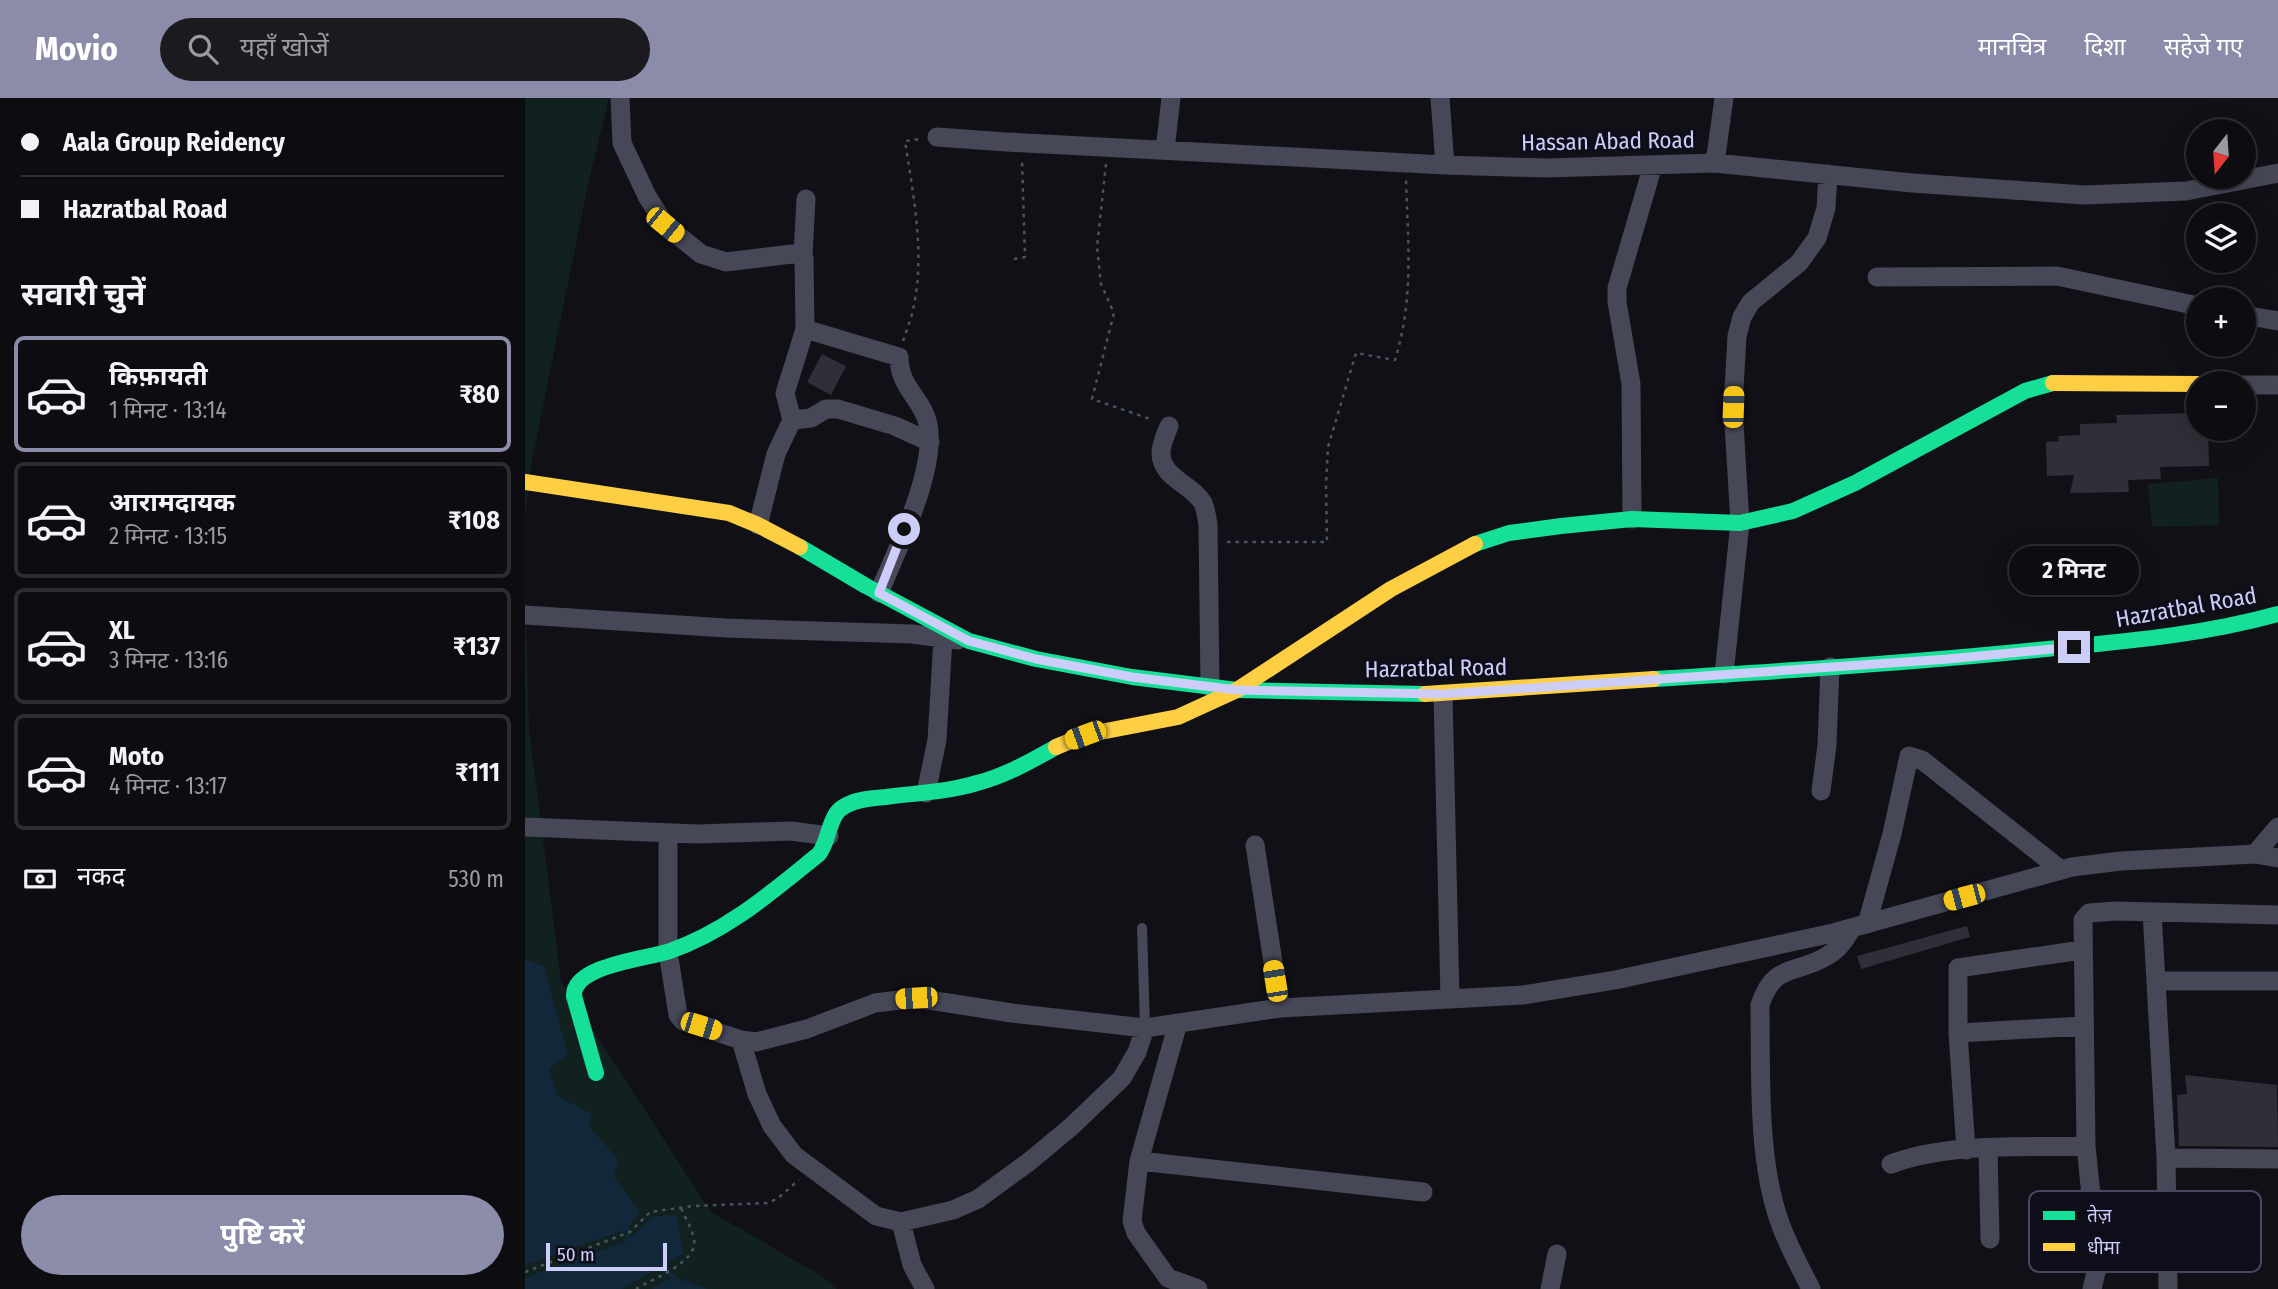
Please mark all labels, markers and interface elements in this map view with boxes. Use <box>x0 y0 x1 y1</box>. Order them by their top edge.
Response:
search box <box>160 18 650 81</box>
text: Movio <box>35 29 118 69</box>
icon: search <box>184 30 222 68</box>
text: यहाँ खोजें <box>240 32 329 63</box>
text: मानचित्र <box>1978 33 2046 61</box>
text: दिशा <box>2084 33 2126 61</box>
text: सहेजे गए <box>2164 33 2243 61</box>
north arrow <box>2186 119 2256 189</box>
map controls <box>2186 119 2256 441</box>
street label: Hassan Abad Road <box>1521 125 1695 157</box>
text: Aala Group Reidency <box>63 127 285 158</box>
text: Hazratbal Road <box>63 194 227 225</box>
button: layers <box>2186 203 2256 273</box>
car <box>643 204 688 246</box>
text: सवारी चुनें <box>21 275 145 313</box>
button: + <box>2186 287 2256 357</box>
text: किफ़ायती <box>109 361 208 392</box>
icon: car <box>25 363 88 426</box>
button: − <box>2186 371 2256 441</box>
text: ₹80 <box>460 379 500 410</box>
car <box>1722 386 1745 428</box>
text: 1 मिनट · 13:14 <box>109 396 227 424</box>
text: आरामदायक <box>109 487 235 518</box>
icon: car <box>25 489 88 552</box>
text: ₹108 <box>448 505 500 536</box>
route start <box>888 513 920 545</box>
text: 2 मिनट · 13:15 <box>109 522 227 550</box>
callout: 2 मिनट <box>2009 546 2139 594</box>
text: 2 मिनट <box>2042 556 2106 584</box>
street label: Hazratbal Road <box>2113 581 2259 633</box>
icon: car <box>25 615 88 678</box>
text: XL <box>109 615 135 646</box>
text: ₹137 <box>453 631 500 662</box>
route end <box>2058 631 2090 663</box>
text: 3 मिनट · 13:16 <box>109 646 228 674</box>
street label: Hazratbal Road <box>1364 653 1508 683</box>
car <box>1062 718 1109 752</box>
icon: car <box>25 741 88 804</box>
text: Moto <box>109 741 164 772</box>
text: ₹111 <box>455 757 500 788</box>
text: 4 मिनट · 13:17 <box>109 772 227 800</box>
icon: cash <box>21 860 59 898</box>
text: नकद <box>77 861 125 892</box>
text: 530 m <box>448 865 504 893</box>
car <box>1941 881 1988 913</box>
car <box>1262 959 1289 1003</box>
car <box>895 986 938 1010</box>
car <box>678 1010 725 1042</box>
legend <box>2029 1191 2261 1272</box>
button: पुष्टि करें <box>21 1195 504 1275</box>
text: तेज़ <box>2087 1204 2113 1227</box>
text: धीमा <box>2087 1236 2121 1259</box>
scale bar <box>546 1240 667 1272</box>
text: 50 m <box>557 1243 595 1266</box>

